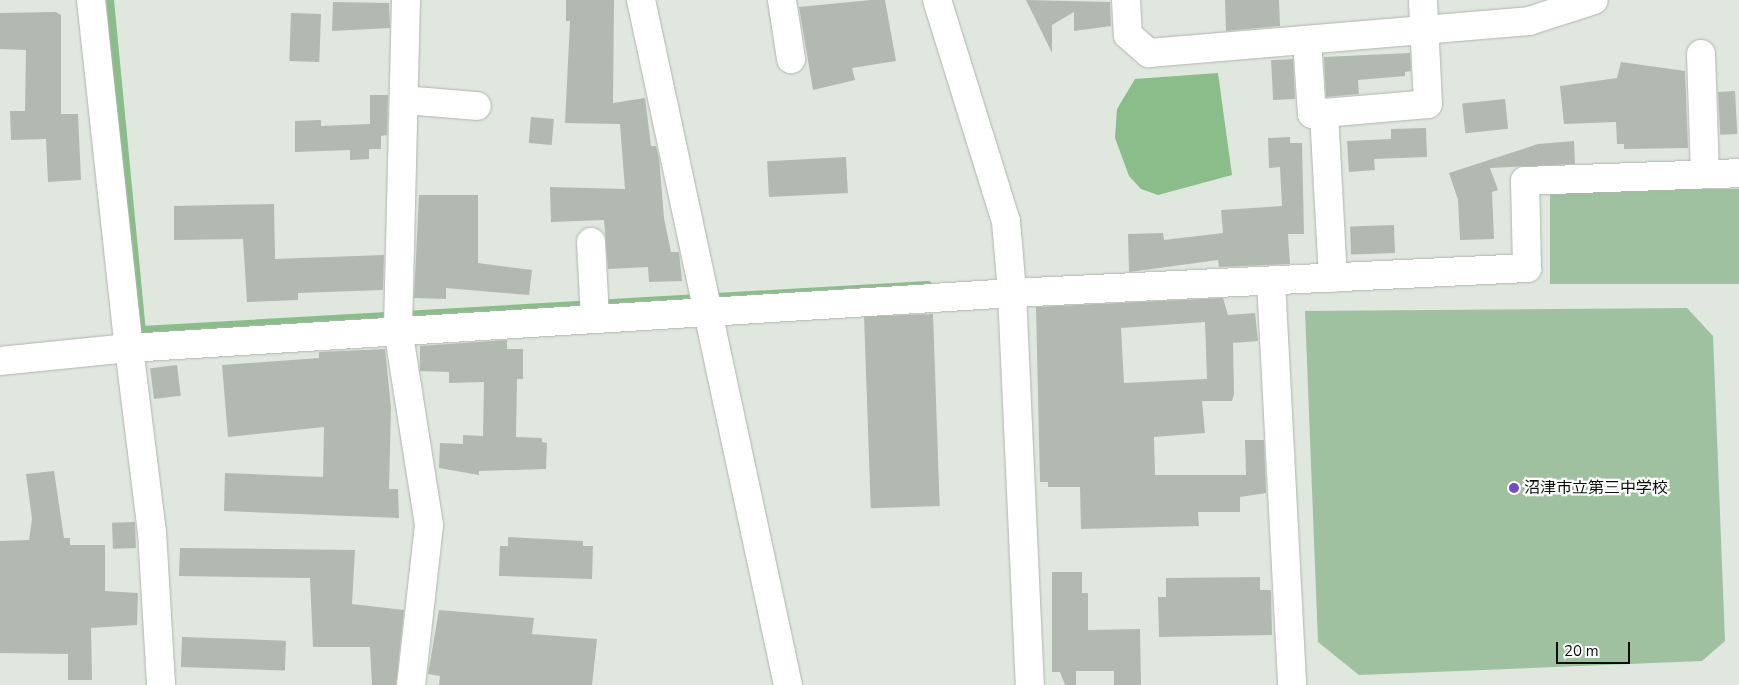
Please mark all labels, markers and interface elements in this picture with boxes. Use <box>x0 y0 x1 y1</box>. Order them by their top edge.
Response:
place label: 沼津市立第三中学校 <box>1524 478 1668 498</box>
marker: 沼津市立第三中学校 <box>1508 482 1520 494</box>
scale bar <box>1559 632 1633 664</box>
text: 20 m <box>1564 641 1599 661</box>

